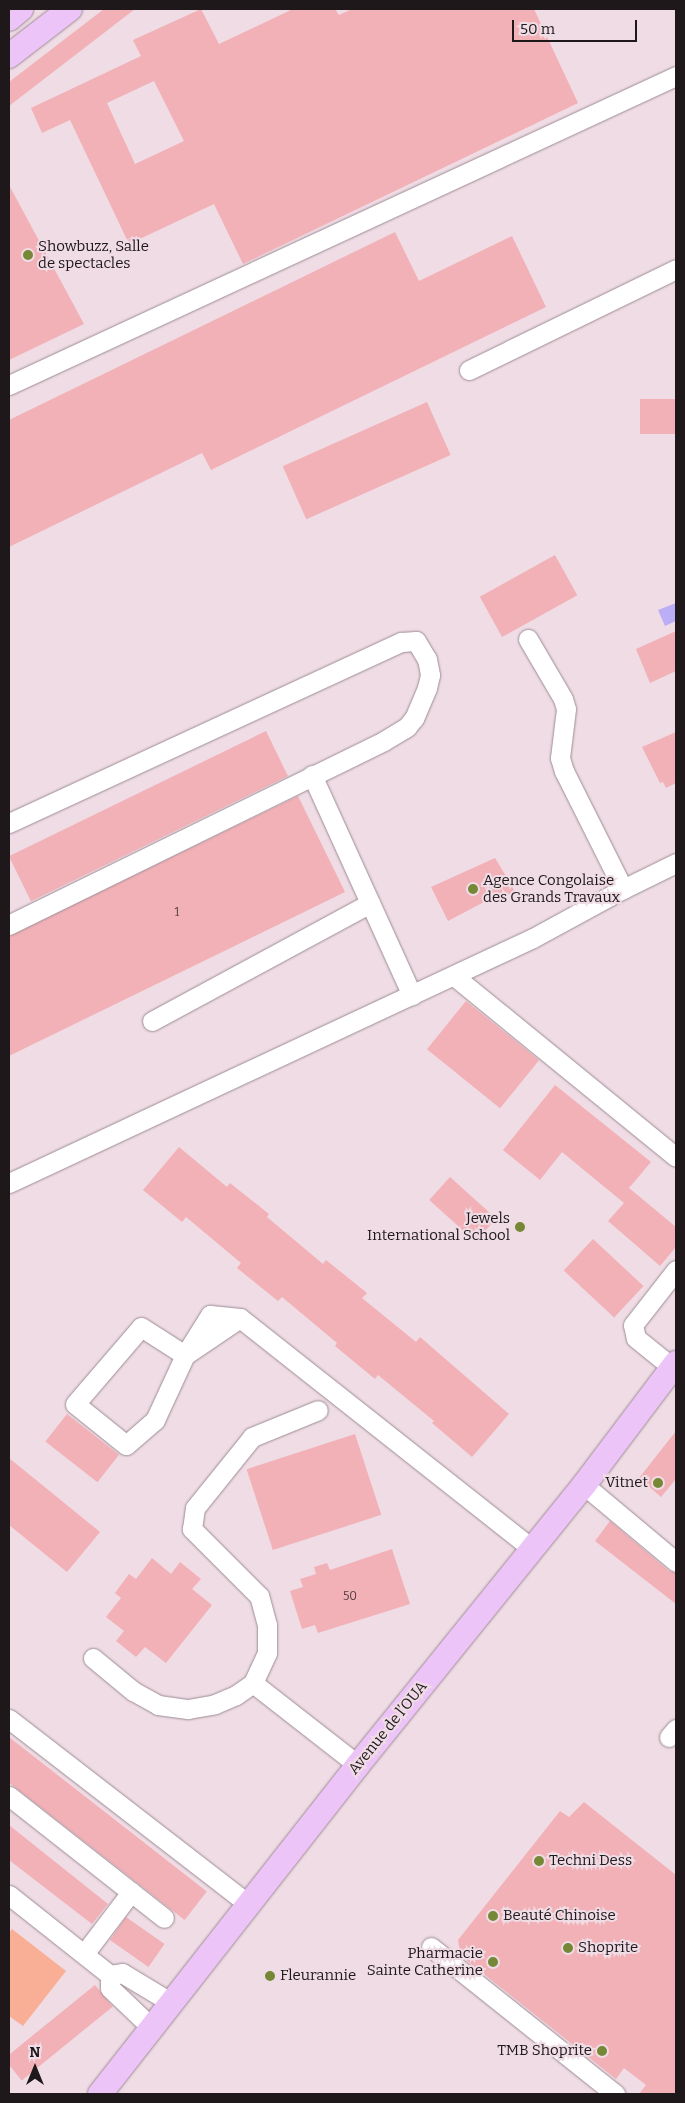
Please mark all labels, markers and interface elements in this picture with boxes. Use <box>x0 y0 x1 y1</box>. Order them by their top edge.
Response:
scale bar <box>515 10 640 42</box>
text: 50 m <box>520 20 555 38</box>
place label: Showbuzz, Salle de spectacles <box>38 237 149 272</box>
marker: Showbuzz, Salle de spectacles <box>22 249 34 261</box>
place label: Agence Congolaise des Grands Travaux <box>483 871 620 906</box>
marker: Agence Congolaise des Grands Travaux <box>467 883 479 895</box>
house number: 1 <box>175 906 179 920</box>
place label: Jewels International School <box>367 1209 510 1244</box>
marker: Jewels International School <box>514 1221 526 1233</box>
place label: Vitnet <box>605 1474 648 1492</box>
marker: Vitnet <box>652 1477 664 1489</box>
house number: 50 <box>343 1590 357 1604</box>
street label: Avenue de l’OUA <box>345 1678 431 1778</box>
place label: Techni Dess <box>549 1852 632 1870</box>
marker: Techni Dess <box>533 1855 545 1867</box>
place label: Beauté Chinoise <box>503 1907 616 1925</box>
marker: Beauté Chinoise <box>487 1910 499 1922</box>
place label: Shoprite <box>578 1939 638 1957</box>
marker: Shoprite <box>562 1942 574 1954</box>
place label: Pharmacie Sainte Catherine <box>367 1944 483 1979</box>
marker: Pharmacie Sainte Catherine <box>487 1956 499 1968</box>
place label: Fleurannie <box>280 1967 356 1985</box>
marker: Fleurannie <box>264 1970 276 1982</box>
place label: TMB Shoprite <box>497 2042 592 2060</box>
north arrow <box>10 2043 60 2093</box>
text: N <box>30 2044 40 2061</box>
marker: TMB Shoprite <box>596 2045 608 2057</box>

